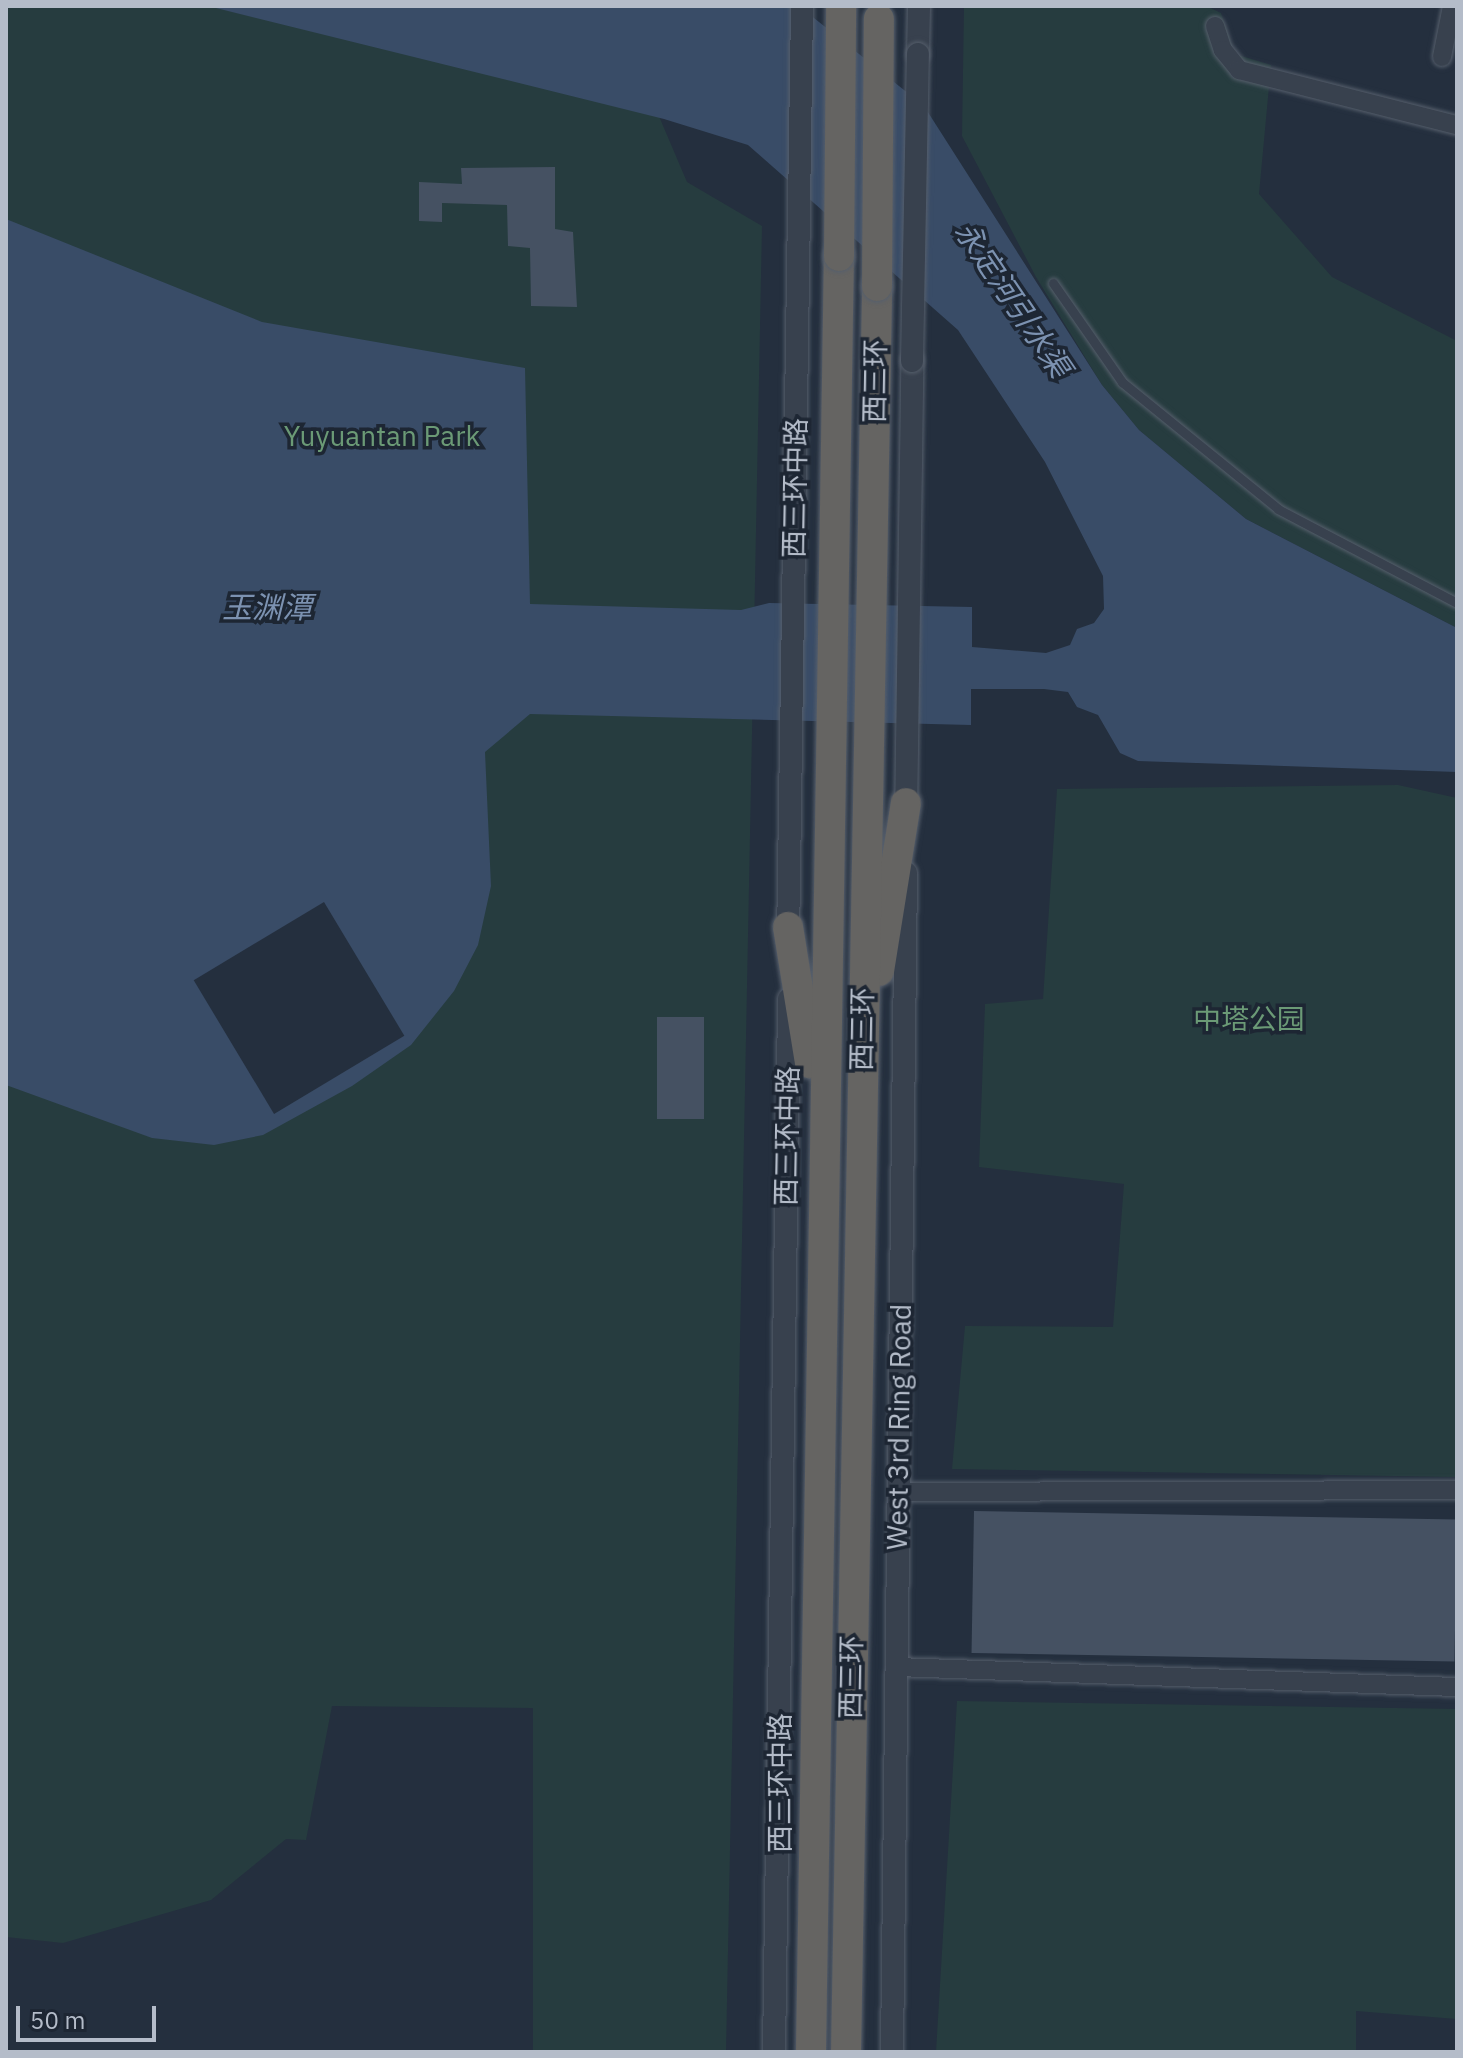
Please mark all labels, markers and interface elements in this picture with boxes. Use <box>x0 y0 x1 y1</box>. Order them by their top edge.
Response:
water label: 永定河引水渠 <box>948 214 1078 384</box>
street label: 西三环 <box>857 339 893 423</box>
street label: 西三环中路 <box>777 418 813 558</box>
park label: Yuyuantan Park <box>284 419 480 453</box>
water label: 玉渊潭 <box>222 589 312 625</box>
street label: 西三环 <box>844 987 880 1071</box>
park label: 中塔公园 <box>1193 1002 1305 1036</box>
street label: 西三环中路 <box>769 1066 805 1206</box>
street label: West 3rd Ring Road <box>880 1304 918 1550</box>
street label: 西三环 <box>833 1635 869 1719</box>
street label: 西三环中路 <box>763 1713 797 1853</box>
scale bar <box>20 1990 160 2040</box>
text: 50 m <box>30 2004 85 2036</box>

